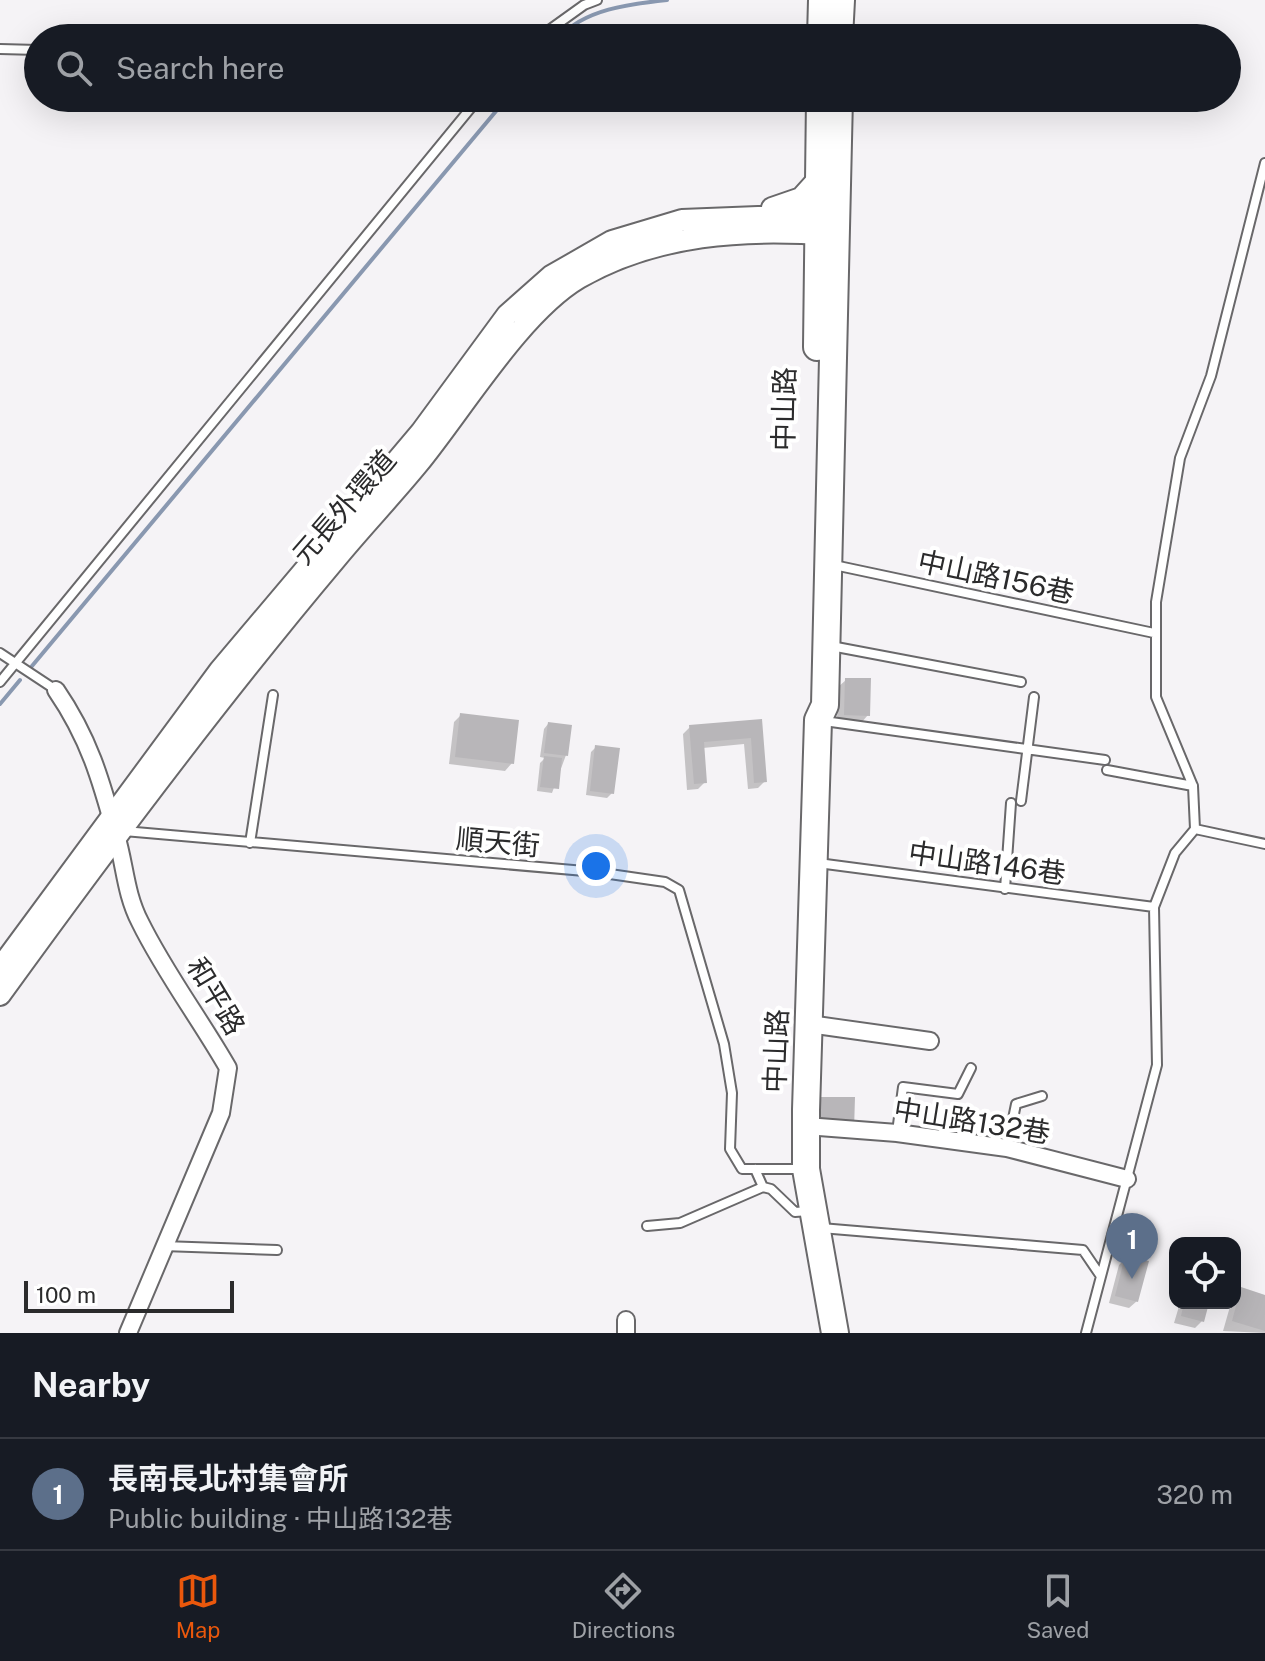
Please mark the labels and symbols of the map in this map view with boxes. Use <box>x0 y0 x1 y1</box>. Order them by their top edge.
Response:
street label: 中山路 <box>766 367 801 451</box>
street label: 元長外環道 <box>285 443 402 570</box>
street label: 中山路156巷 <box>915 544 1077 609</box>
street label: 順天街 <box>455 821 541 862</box>
street label: 中山路146巷 <box>906 835 1068 890</box>
your location <box>576 846 616 886</box>
street label: 和平路 <box>181 951 252 1040</box>
street label: 中山路 <box>758 1008 793 1094</box>
street label: 中山路132巷 <box>892 1092 1053 1149</box>
pin: 1 <box>1106 1213 1158 1279</box>
scale bar <box>24 1277 234 1313</box>

